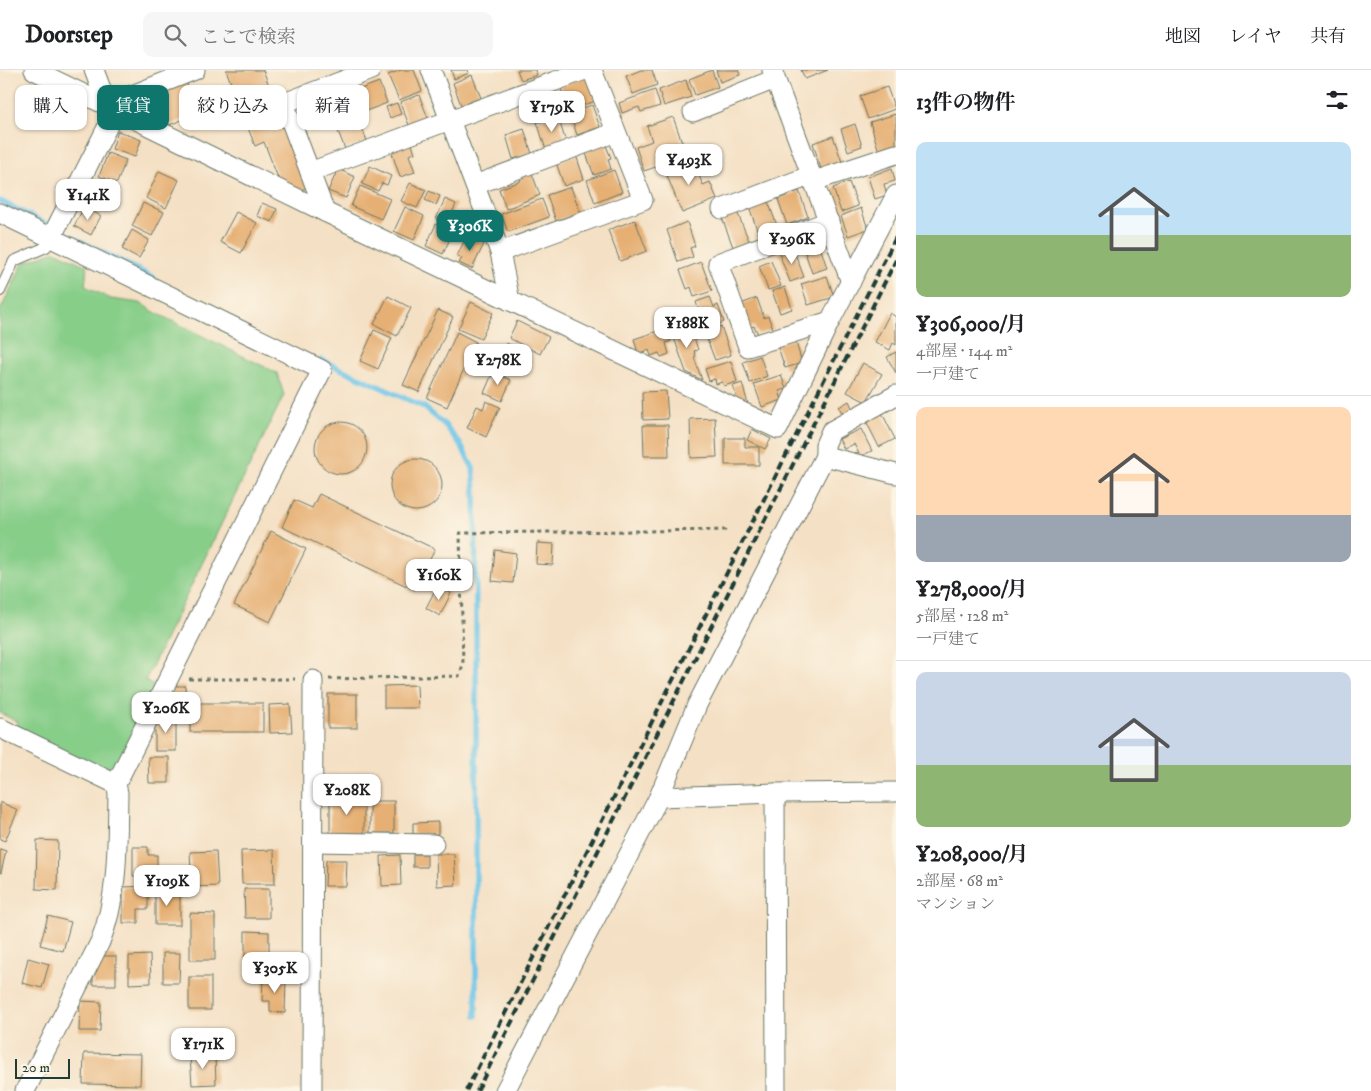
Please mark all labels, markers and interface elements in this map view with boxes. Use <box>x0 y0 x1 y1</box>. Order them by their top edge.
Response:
search box <box>143 12 493 57</box>
text: Doorstep <box>25 20 113 50</box>
icon: search <box>161 21 189 49</box>
text: ここで検索 <box>201 26 296 49</box>
text: 地図 <box>1165 26 1201 48</box>
text: レイヤ <box>1229 26 1282 48</box>
text: 共有 <box>1310 26 1346 48</box>
chip: 購入 <box>15 85 87 130</box>
chip: 賃貸 <box>97 85 169 130</box>
chip: 絞り込み <box>179 85 287 130</box>
chip: 新着 <box>297 85 369 130</box>
icon: filters <box>1323 86 1351 114</box>
pin: ¥179K <box>517 90 587 133</box>
text: 13件の物件 <box>916 90 1016 116</box>
text: ¥179K <box>530 97 574 117</box>
pin: ¥493K <box>654 144 724 186</box>
text: ¥493K <box>666 150 712 170</box>
icon: home <box>1089 174 1179 264</box>
pin: ¥141K <box>53 178 123 221</box>
text: ¥141K <box>67 185 109 205</box>
pin: ¥306K <box>435 210 505 252</box>
text: ¥306K <box>448 216 492 236</box>
pin: ¥296K <box>757 222 827 265</box>
text: ¥296K <box>769 229 815 249</box>
pin: ¥188K <box>652 306 722 349</box>
text: ¥306,000/月 <box>916 312 1026 338</box>
text: ¥188K <box>665 313 709 333</box>
text: 4部屋 · 144 m² <box>916 341 1012 361</box>
pin: ¥278K <box>463 344 533 386</box>
text: ¥278K <box>475 350 521 370</box>
text: 一戸建て <box>916 364 980 384</box>
icon: home <box>1089 440 1179 530</box>
pin: ¥160K <box>404 558 474 601</box>
text: ¥160K <box>417 565 461 585</box>
text: ¥278,000/月 <box>916 577 1028 603</box>
text: 5部屋 · 128 m² <box>916 606 1009 626</box>
text: 一戸建て <box>916 629 980 649</box>
pin: ¥206K <box>131 692 201 734</box>
text: ¥206K <box>143 698 189 718</box>
icon: home <box>1089 705 1179 795</box>
pin: ¥208K <box>312 774 382 816</box>
text: ¥208K <box>324 780 370 800</box>
text: ¥208,000/月 <box>916 842 1029 868</box>
pin: ¥109K <box>132 864 202 907</box>
text: ¥109K <box>145 871 189 891</box>
text: 2部屋 · 68 m² <box>916 871 1003 891</box>
text: マンション <box>916 894 995 914</box>
pin: ¥305K <box>240 952 310 994</box>
text: ¥305K <box>253 958 297 978</box>
pin: ¥171K <box>168 1028 238 1070</box>
text: ¥171K <box>182 1034 224 1054</box>
scale bar <box>15 1056 70 1079</box>
text: 20 m <box>22 1059 50 1077</box>

